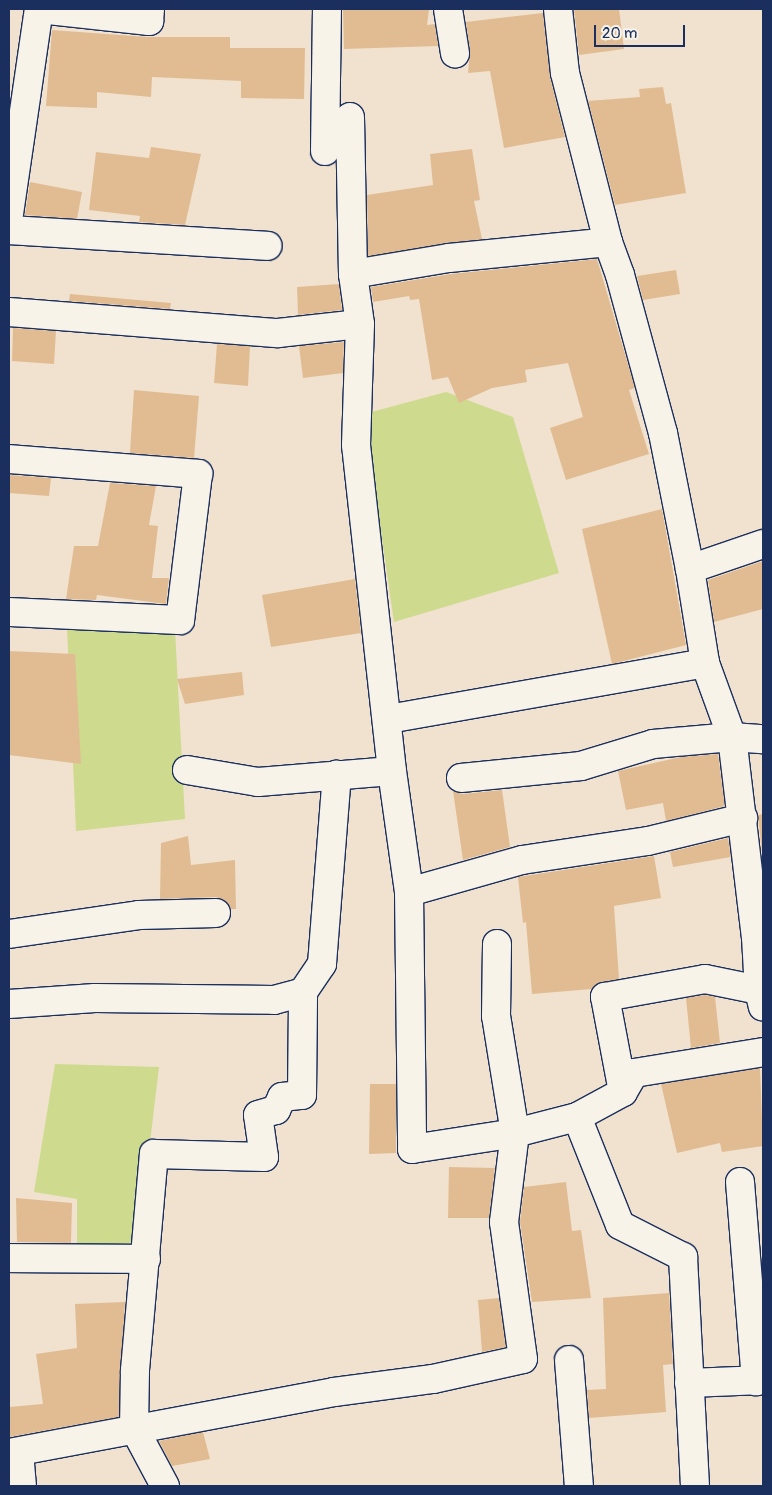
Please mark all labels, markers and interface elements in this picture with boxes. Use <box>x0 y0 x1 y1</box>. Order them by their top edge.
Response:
scale bar <box>597 15 688 47</box>
text: 20 m <box>602 24 637 43</box>

